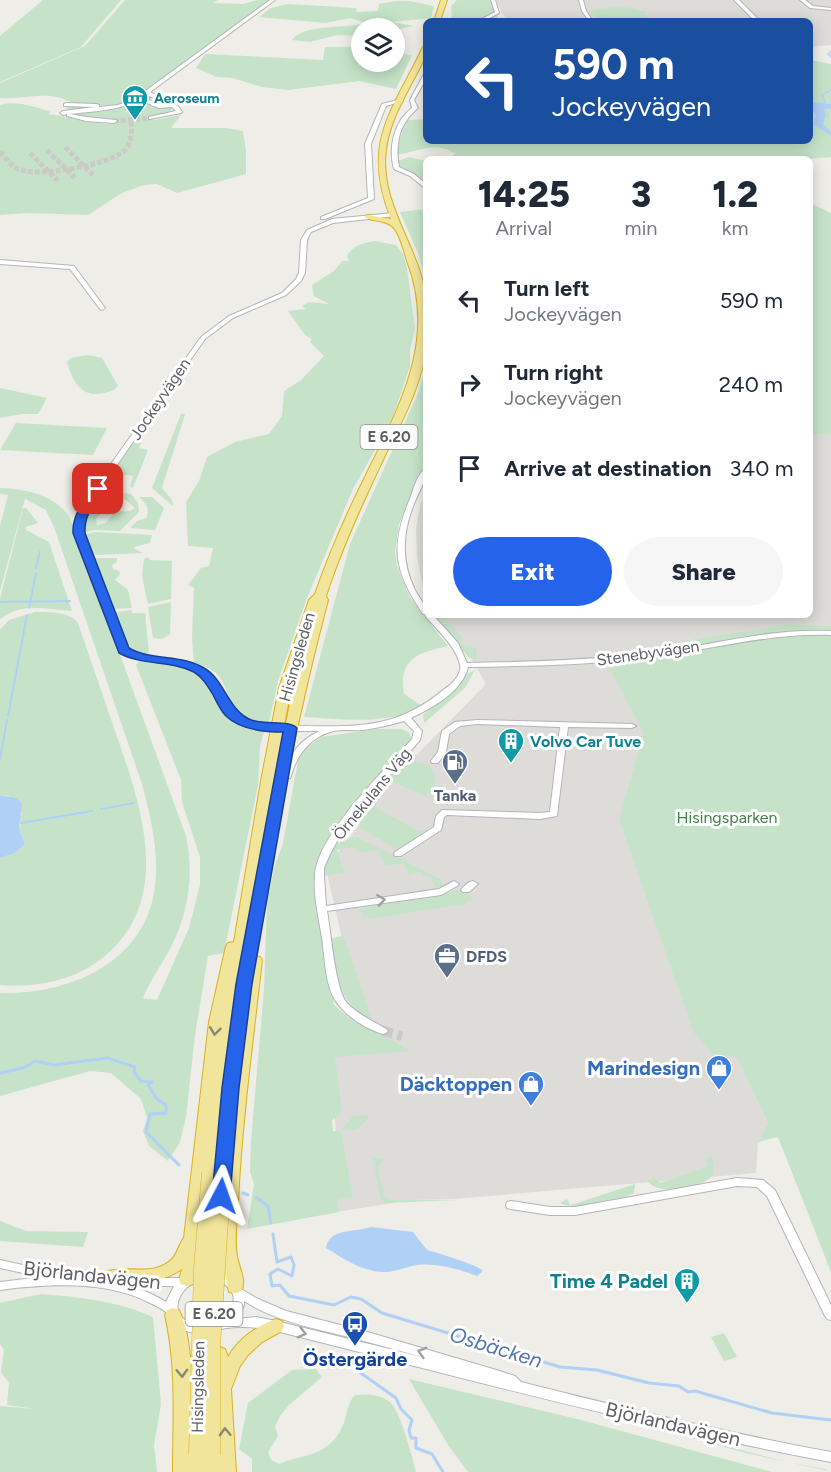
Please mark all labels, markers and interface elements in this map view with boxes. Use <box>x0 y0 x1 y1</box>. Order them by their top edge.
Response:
map controls <box>351 18 405 72</box>
button: layers <box>351 18 405 72</box>
text: 590 m <box>552 39 675 90</box>
icon: left <box>453 42 531 120</box>
museum icon: Aeroseum <box>120 83 150 121</box>
place label: Aeroseum <box>154 90 219 107</box>
text: Jockeyvägen <box>552 90 711 123</box>
text: 14:25 <box>478 173 570 216</box>
text: 3 <box>631 173 651 216</box>
text: 1.2 <box>712 173 758 216</box>
text: Arrival <box>496 216 552 240</box>
text: min <box>625 216 657 240</box>
text: km <box>722 216 749 240</box>
text: Turn left <box>504 275 590 302</box>
icon: left <box>453 284 486 317</box>
text: 590 m <box>720 287 783 314</box>
text: Jockeyvägen <box>504 302 622 326</box>
street label: Jockeyvägen <box>126 355 194 443</box>
text: Turn right <box>504 359 603 386</box>
icon: right <box>453 368 486 401</box>
text: 240 m <box>719 371 783 398</box>
text: Jockeyvägen <box>504 386 622 410</box>
road number: E 6.20 <box>360 425 418 449</box>
icon: arrive <box>453 452 486 485</box>
text: Arrive at destination <box>504 455 712 482</box>
text: 340 m <box>730 455 793 482</box>
pin <box>72 463 123 514</box>
icon: arrive <box>81 472 114 505</box>
button: Exit <box>453 537 612 606</box>
button: Share <box>624 537 783 606</box>
street label: Hisingsleden <box>275 610 319 704</box>
street label: Stenebyvägen <box>596 636 701 670</box>
building icon: Volvo Car Tuve <box>496 726 526 764</box>
place label: Volvo Car Tuve <box>530 732 641 751</box>
street label: Örnekulans Väg <box>329 744 415 844</box>
fuel station icon: Tanka <box>440 747 470 785</box>
place label: Tanka <box>434 786 476 805</box>
park label: Hisingsparken <box>677 808 778 827</box>
one-way arrow <box>376 895 386 907</box>
office icon: DFDS <box>432 941 462 979</box>
place label: DFDS <box>466 947 507 966</box>
one-way arrow <box>209 1027 221 1036</box>
shop icon: Marindesign <box>704 1053 734 1091</box>
place label: Marindesign <box>587 1056 700 1080</box>
shop icon: Däcktoppen <box>516 1069 546 1107</box>
place label: Däcktoppen <box>400 1072 512 1096</box>
position arrow <box>189 1164 253 1228</box>
street label: Björlandavägen <box>22 1256 162 1294</box>
building icon: Time 4 Padel <box>672 1266 702 1304</box>
place label: Time 4 Padel <box>550 1269 668 1293</box>
road number: E 6.20 <box>186 1302 242 1326</box>
bus stop icon: Östergärde <box>340 1309 370 1347</box>
water label: Osbäcken <box>447 1321 546 1373</box>
one-way arrow <box>296 1326 307 1338</box>
street label: Hisingsleden <box>188 1341 208 1433</box>
place label: Östergärde <box>303 1347 407 1371</box>
one-way arrow <box>417 1347 427 1360</box>
one-way arrow <box>175 1368 188 1377</box>
street label: Björlandavägen <box>603 1397 743 1451</box>
one-way arrow <box>219 1427 232 1436</box>

